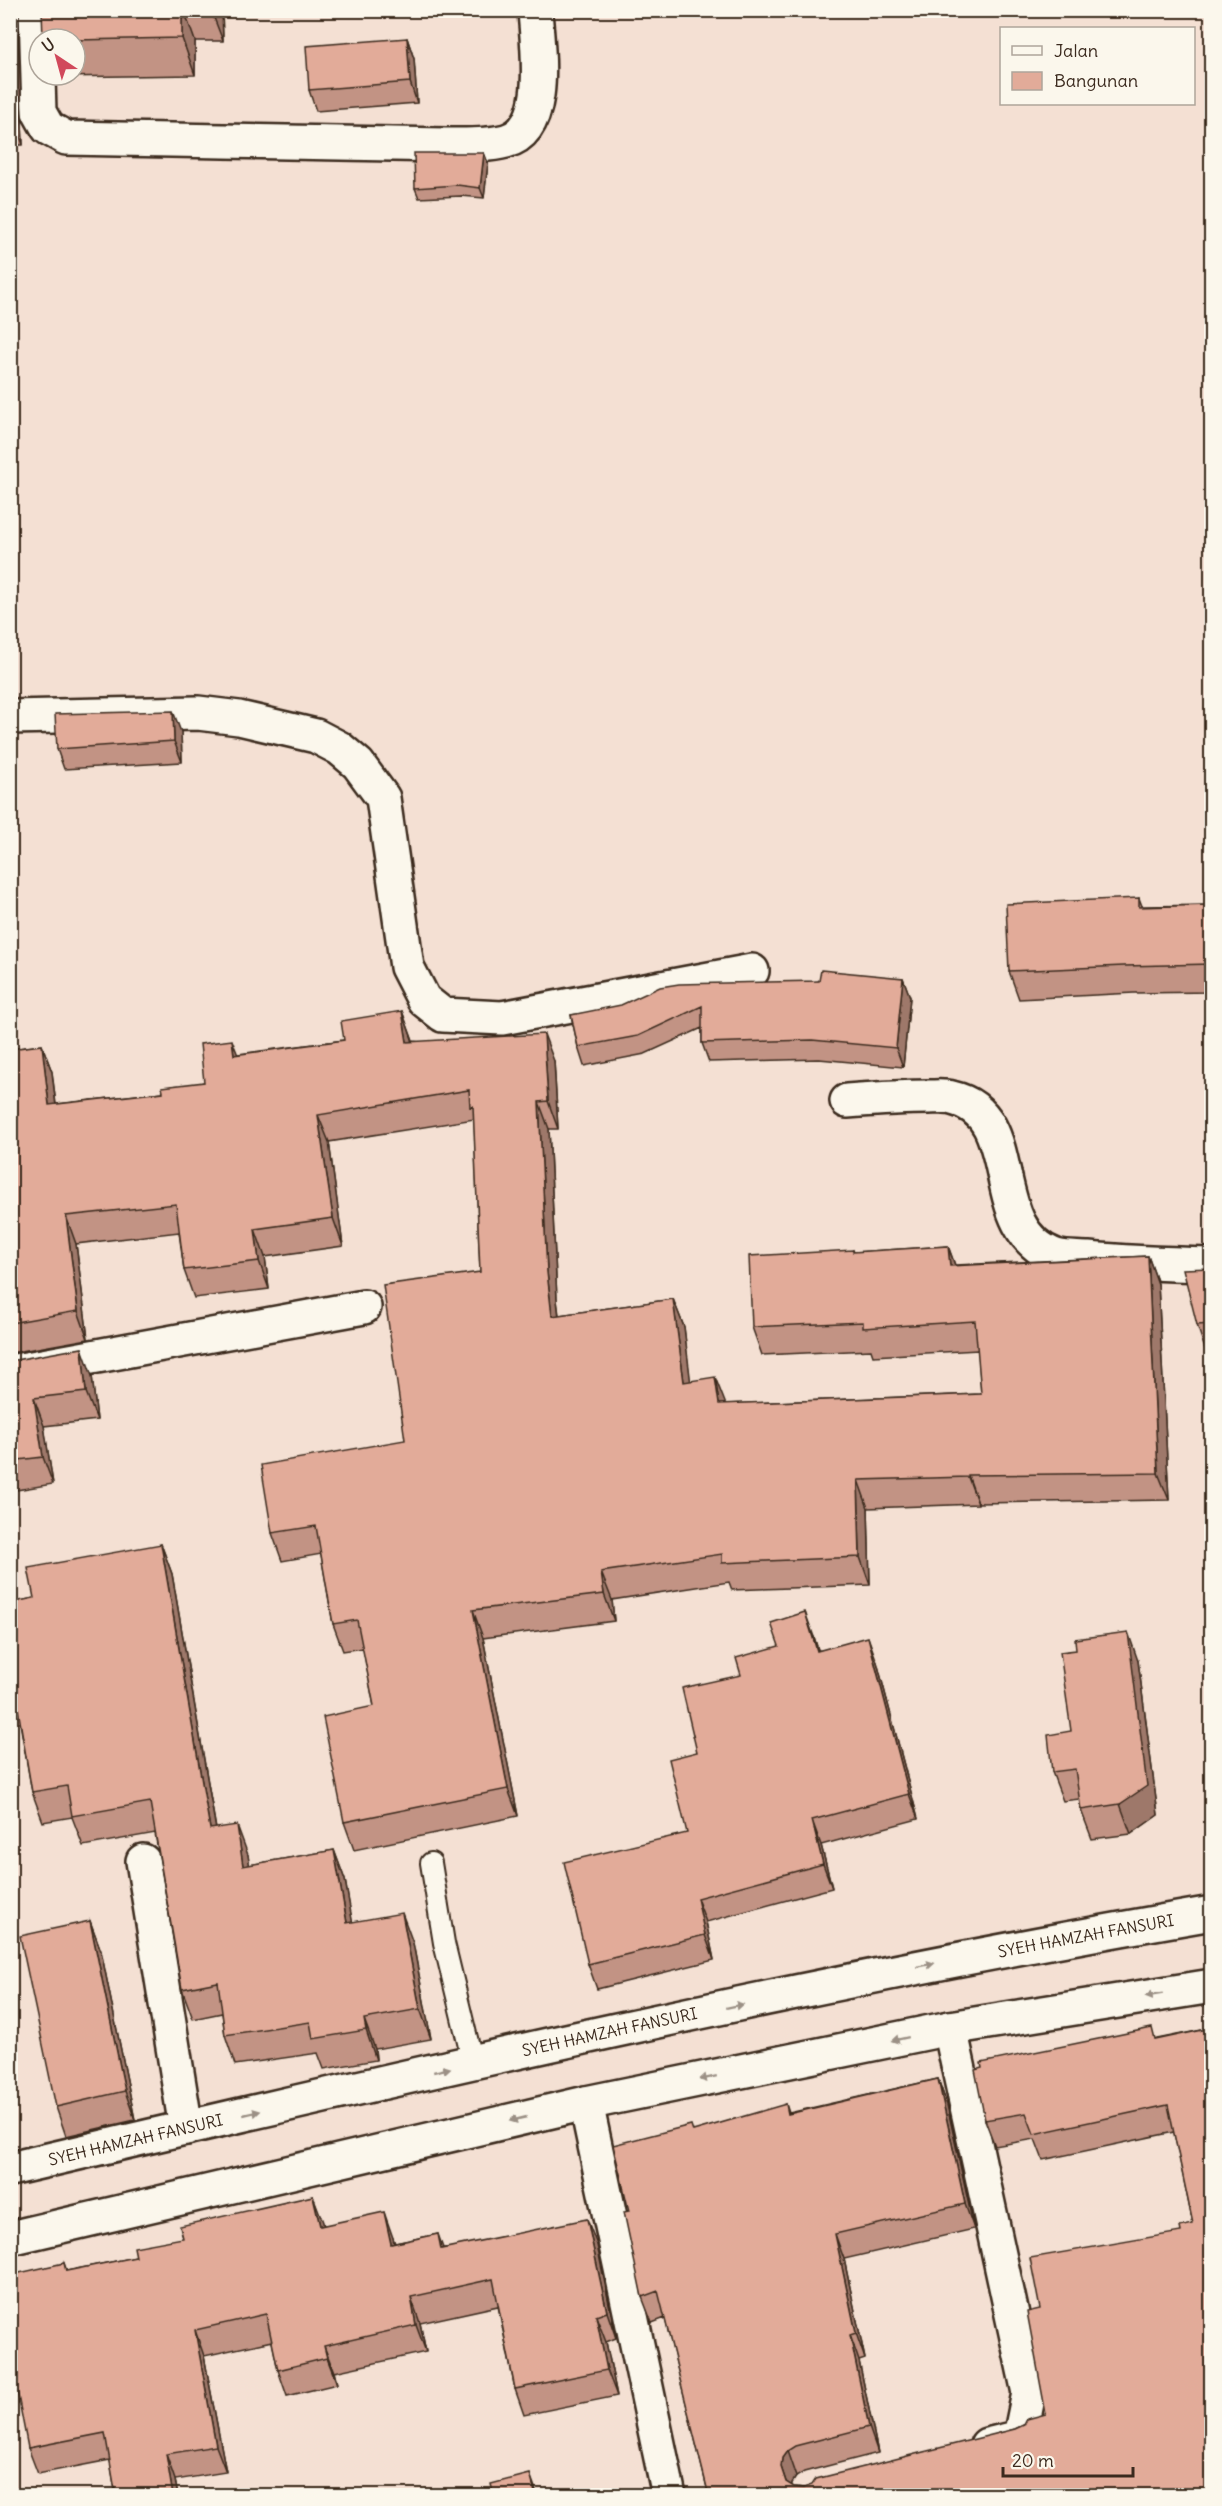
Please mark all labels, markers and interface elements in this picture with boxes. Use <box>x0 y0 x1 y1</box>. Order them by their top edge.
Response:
north arrow <box>27 27 87 87</box>
legend <box>1000 27 1195 105</box>
text: U <box>38 34 58 56</box>
text: Jalan <box>1054 39 1098 62</box>
text: Bangunan <box>1054 69 1138 92</box>
street label: SYEH HAMZAH FANSURI <box>996 1910 1175 1962</box>
one-way arrow <box>916 1960 935 1970</box>
one-way arrow <box>1144 1991 1163 2000</box>
one-way arrow <box>726 2001 744 2011</box>
street label: SYEH HAMZAH FANSURI <box>520 2003 699 2061</box>
one-way arrow <box>890 2035 909 2044</box>
one-way arrow <box>433 2065 451 2075</box>
one-way arrow <box>699 2074 718 2083</box>
one-way arrow <box>242 2108 261 2118</box>
street label: SYEH HAMZAH FANSURI <box>46 2109 225 2170</box>
one-way arrow <box>508 2115 527 2124</box>
scale bar <box>1003 2440 1134 2478</box>
text: 20 m <box>1012 2449 1054 2472</box>

